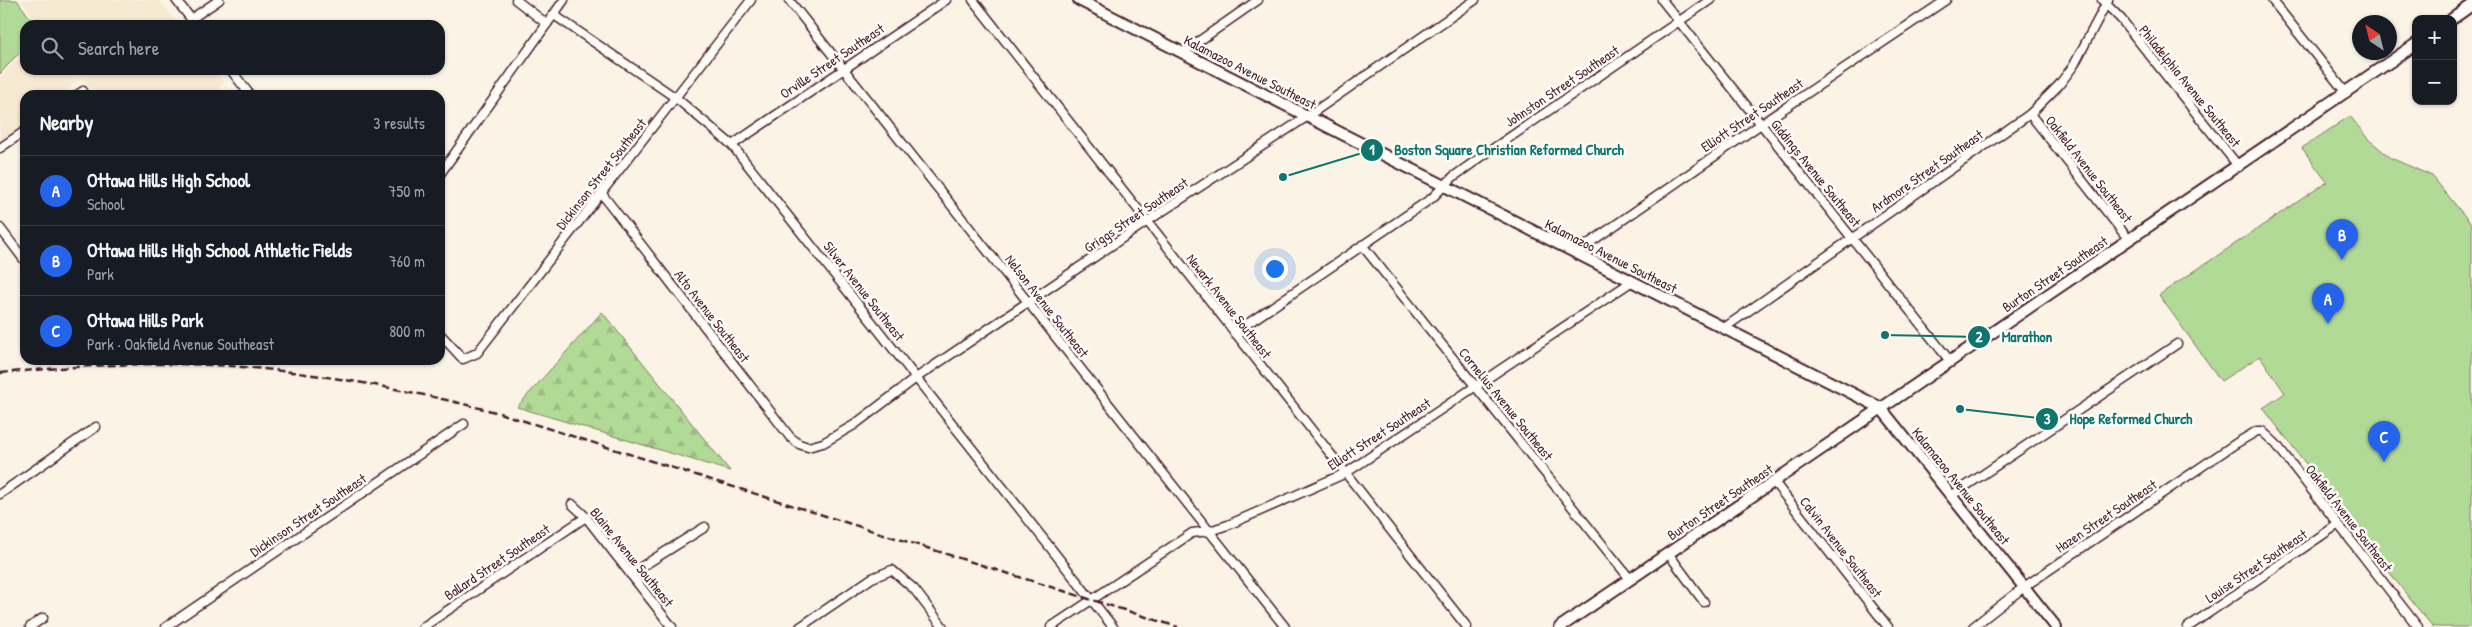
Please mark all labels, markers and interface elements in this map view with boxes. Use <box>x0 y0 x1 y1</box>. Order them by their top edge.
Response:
north arrow <box>2352 15 2397 60</box>
map controls <box>2412 15 2457 105</box>
button: + <box>2412 15 2457 60</box>
street label: Orville Street Southeast <box>776 18 888 103</box>
search box <box>20 20 445 75</box>
street label: Philadelphia Avenue Southeast <box>2134 21 2246 151</box>
street label: Kalamazoo Avenue Southeast <box>1181 30 1320 113</box>
icon: search <box>38 34 66 62</box>
text: Search here <box>78 35 159 61</box>
street label: Johnston Street Southeast <box>1501 40 1623 131</box>
button: − <box>2412 60 2457 105</box>
street label: Elliott Street Southeast <box>1697 73 1807 156</box>
text: Nearby <box>40 108 93 137</box>
street label: Oakfield Avenue Southeast <box>2042 111 2137 226</box>
text: 3 results <box>373 112 425 134</box>
street label: Dickinson Street Southeast <box>551 114 650 233</box>
street label: Giddings Avenue Southeast <box>1766 115 1866 231</box>
street label: Ardmore Street Southeast <box>1867 125 1987 216</box>
callout: Boston Square Christian Reformed Church <box>1359 135 1634 165</box>
text: 1 <box>1369 139 1375 160</box>
text: Boston Square Christian Reformed Church <box>1394 139 1625 161</box>
text: Ottawa Hills High School <box>87 167 250 193</box>
street label: Griggs Street Southeast <box>1080 173 1192 257</box>
text: A <box>52 180 60 202</box>
text: 750 m <box>389 180 425 202</box>
text: School <box>87 193 124 215</box>
street label: Kalamazoo Avenue Southeast <box>1542 214 1681 297</box>
pin: B <box>2326 219 2358 260</box>
street label: Burton Street Southeast <box>1998 231 2111 316</box>
text: Ottawa Hills High School Athletic Fields <box>87 237 352 263</box>
street label: Silver Avenue Southeast <box>820 237 909 345</box>
text: B <box>52 250 60 272</box>
text: 760 m <box>389 250 425 272</box>
street label: Nelson Avenue Southeast <box>1001 250 1094 361</box>
street label: Newark Avenue Southeast <box>1183 250 1276 362</box>
your location <box>1262 256 1288 282</box>
text: Park <box>87 263 114 285</box>
street label: Alto Avenue Southeast <box>670 265 755 366</box>
pin: A <box>2312 283 2344 324</box>
text: Ottawa Hills Park <box>87 307 204 333</box>
text: C <box>52 320 60 342</box>
text: 800 m <box>389 320 425 342</box>
callout: Marathon <box>1967 322 2063 352</box>
text: 2 <box>1975 326 1983 347</box>
text: Marathon <box>2002 326 2053 347</box>
text: Park · Oakfield Avenue Southeast <box>87 333 274 355</box>
street label: Cornelius Avenue Southeast <box>1455 343 1558 464</box>
street label: Elliott Street Southeast <box>1324 393 1434 474</box>
callout: Hope Reformed Church <box>2034 404 2202 434</box>
text: 3 <box>2044 408 2051 429</box>
text: Hope Reformed Church <box>2070 408 2193 430</box>
pin: C <box>2368 421 2400 462</box>
street label: Kalamazoo Avenue Southeast <box>1908 423 2015 548</box>
street label: Burton Street Southeast <box>1663 459 1776 544</box>
street label: Oakfield Avenue Southeast <box>2302 460 2397 575</box>
street label: Dickinson Street Southeast <box>246 468 370 561</box>
street label: Hazen Street Southeast <box>2051 474 2160 557</box>
street label: Calvin Avenue Southeast <box>1796 492 1887 601</box>
street label: Blaine Avenue Southeast <box>586 503 679 611</box>
street label: Ballard Street Southeast <box>440 519 553 604</box>
street label: Louise Street Southeast <box>2201 524 2311 607</box>

